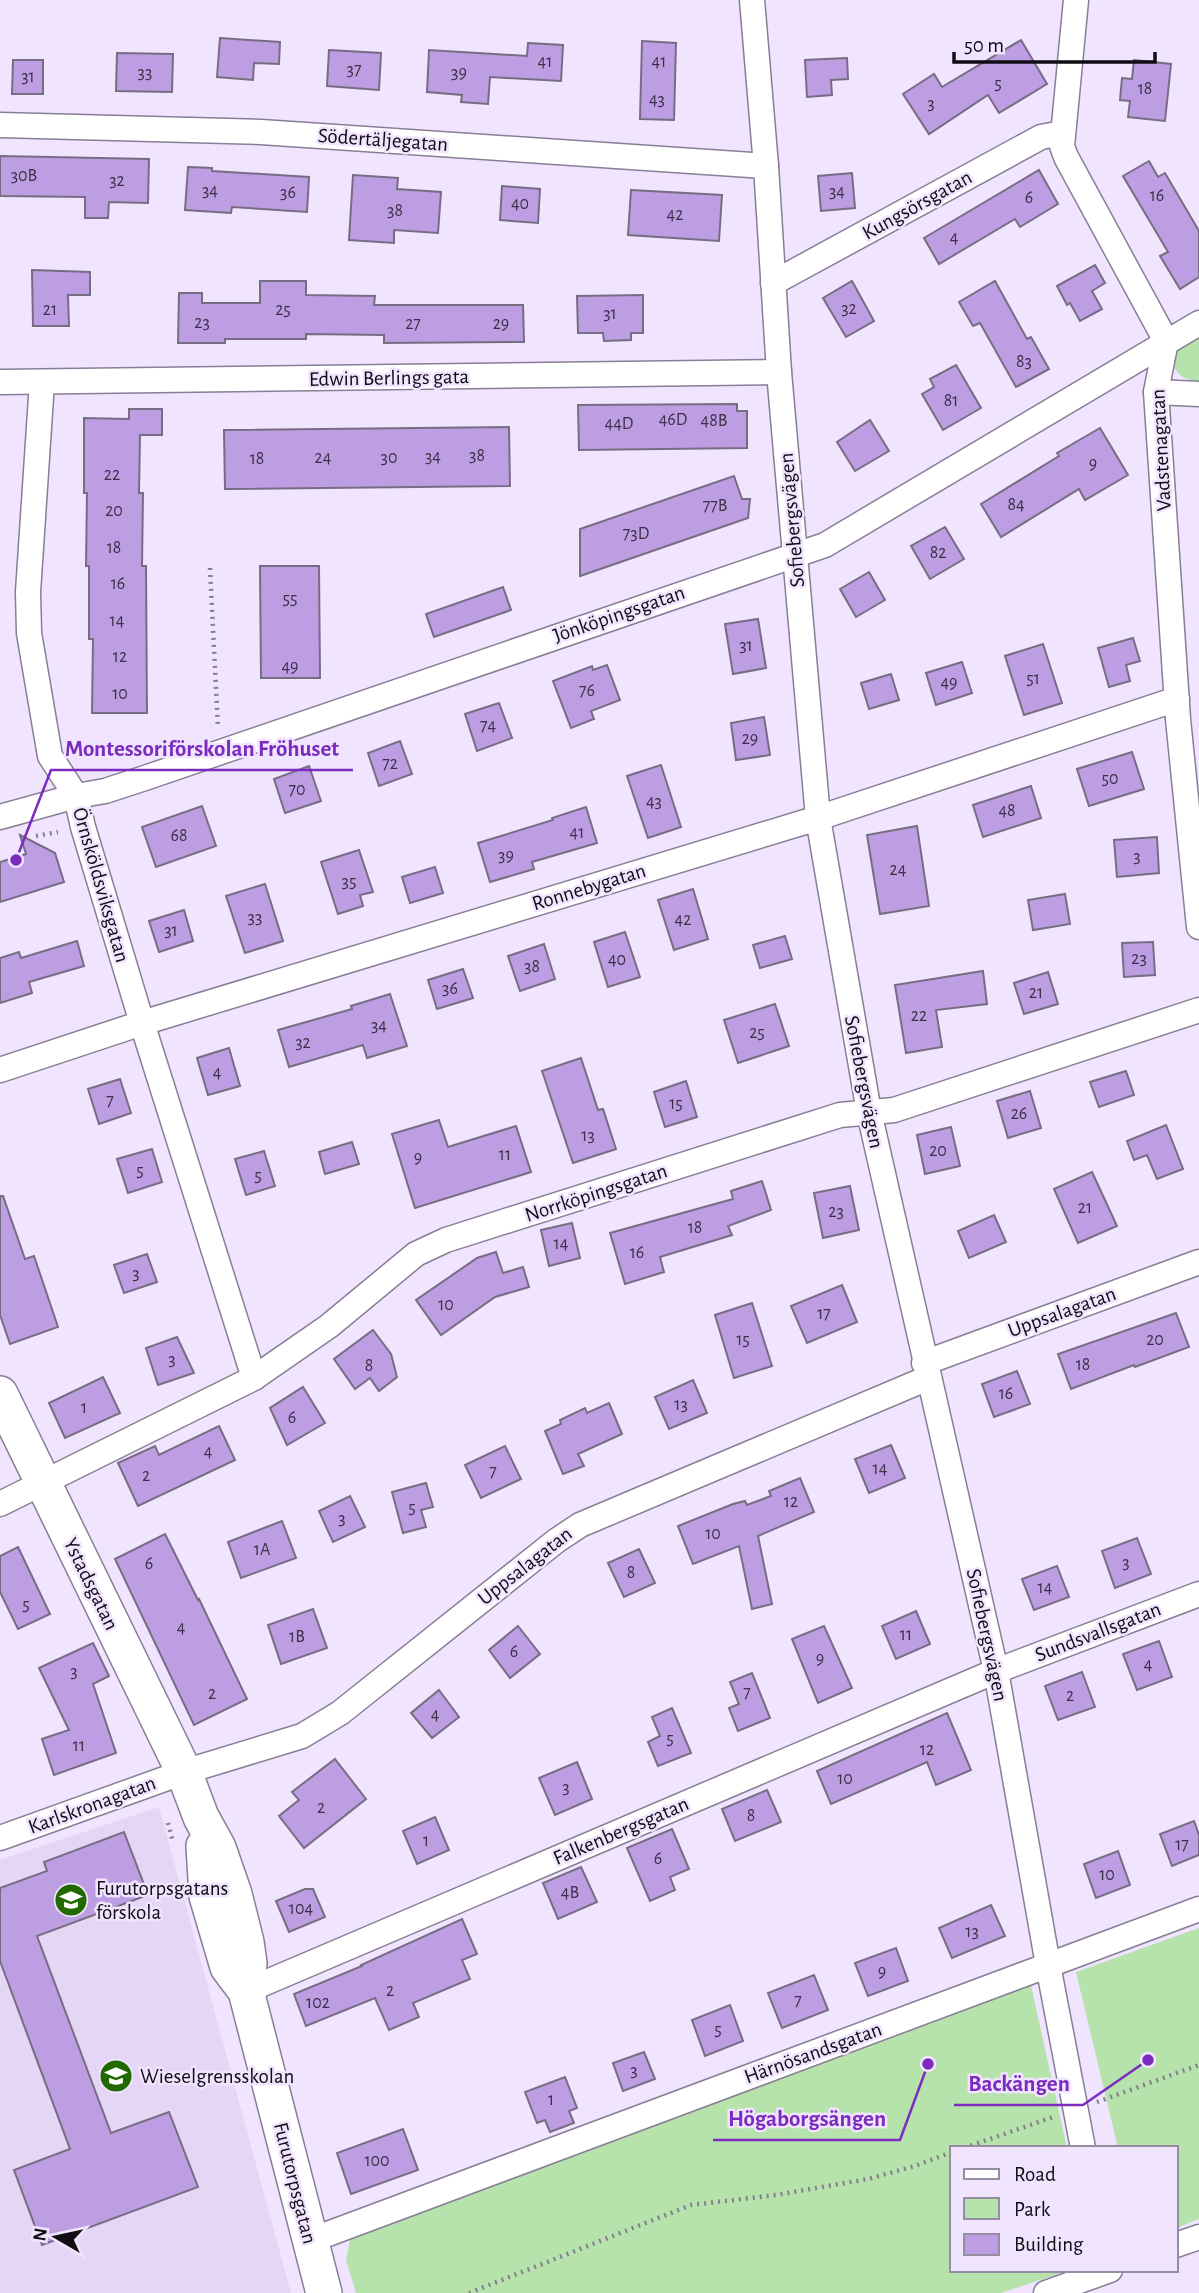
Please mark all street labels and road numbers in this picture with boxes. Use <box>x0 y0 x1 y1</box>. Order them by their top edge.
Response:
street label: Södertäljegatan <box>317 125 449 155</box>
street label: Kungsörsgatan <box>859 166 975 244</box>
street label: Edwin Berlings gata <box>309 366 470 390</box>
street label: Vadstenagatan <box>1147 388 1175 512</box>
street label: Sofiebergsvägen <box>776 452 808 588</box>
street label: Jönköpingsgatan <box>550 582 688 646</box>
street label: Örnsköldsviksgatan <box>69 805 134 965</box>
street label: Ronnebygatan <box>530 860 648 914</box>
street label: Sofiebergsvägen <box>841 1014 887 1150</box>
street label: Norrköpingsgatan <box>522 1160 670 1226</box>
street label: Uppsalagatan <box>1005 1283 1119 1341</box>
street label: Uppsalagatan <box>474 1523 576 1609</box>
street label: Ystadsgatan <box>60 1535 122 1633</box>
street label: Sofiebergsvägen <box>963 1567 1011 1703</box>
street label: Sundsvallsgatan <box>1032 1598 1164 1666</box>
street label: Karlskronagatan <box>25 1772 159 1838</box>
street label: Falkenbergsgatan <box>550 1793 692 1869</box>
street label: Härnösandsgatan <box>741 2018 885 2088</box>
street label: Furutorpsgatan <box>270 2120 320 2246</box>

